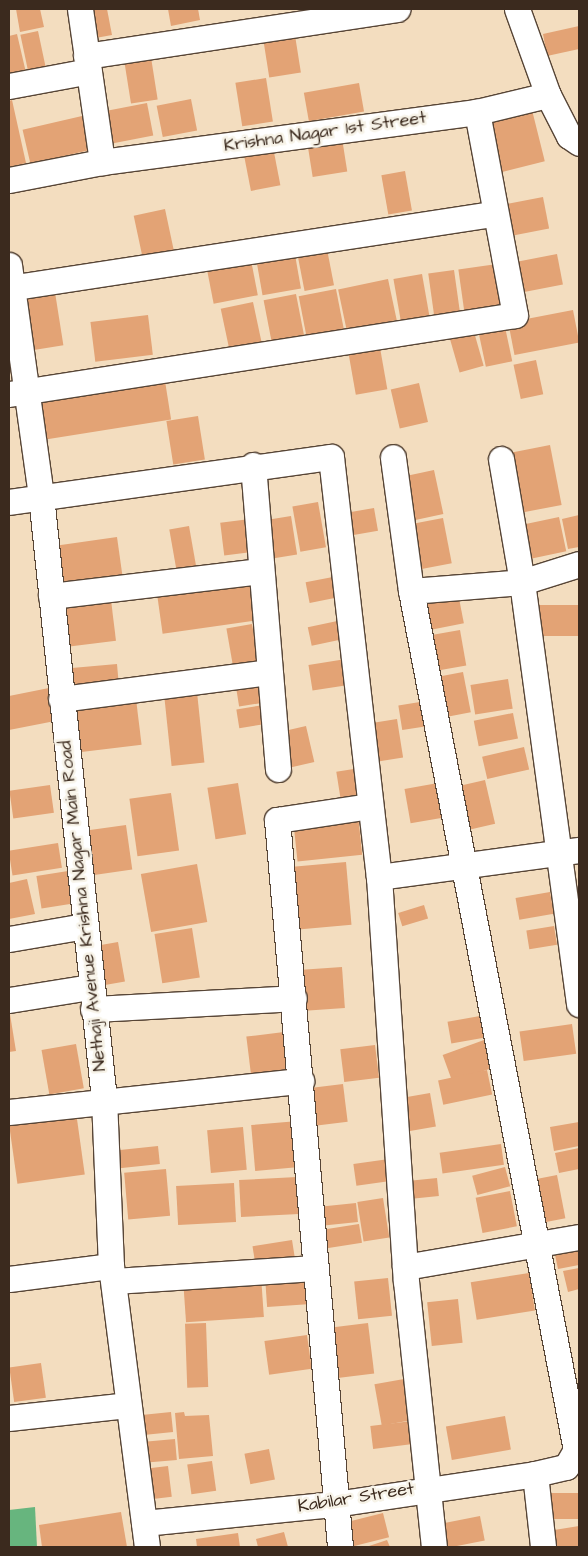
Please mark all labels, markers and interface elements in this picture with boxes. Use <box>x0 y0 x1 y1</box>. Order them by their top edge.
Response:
street label: Krishna Nagar 1st Street <box>222 107 428 157</box>
street label: Nethaji Avenue Krishna Nagar Main Road <box>55 740 111 1072</box>
street label: Kabilar Street <box>296 1478 416 1518</box>

